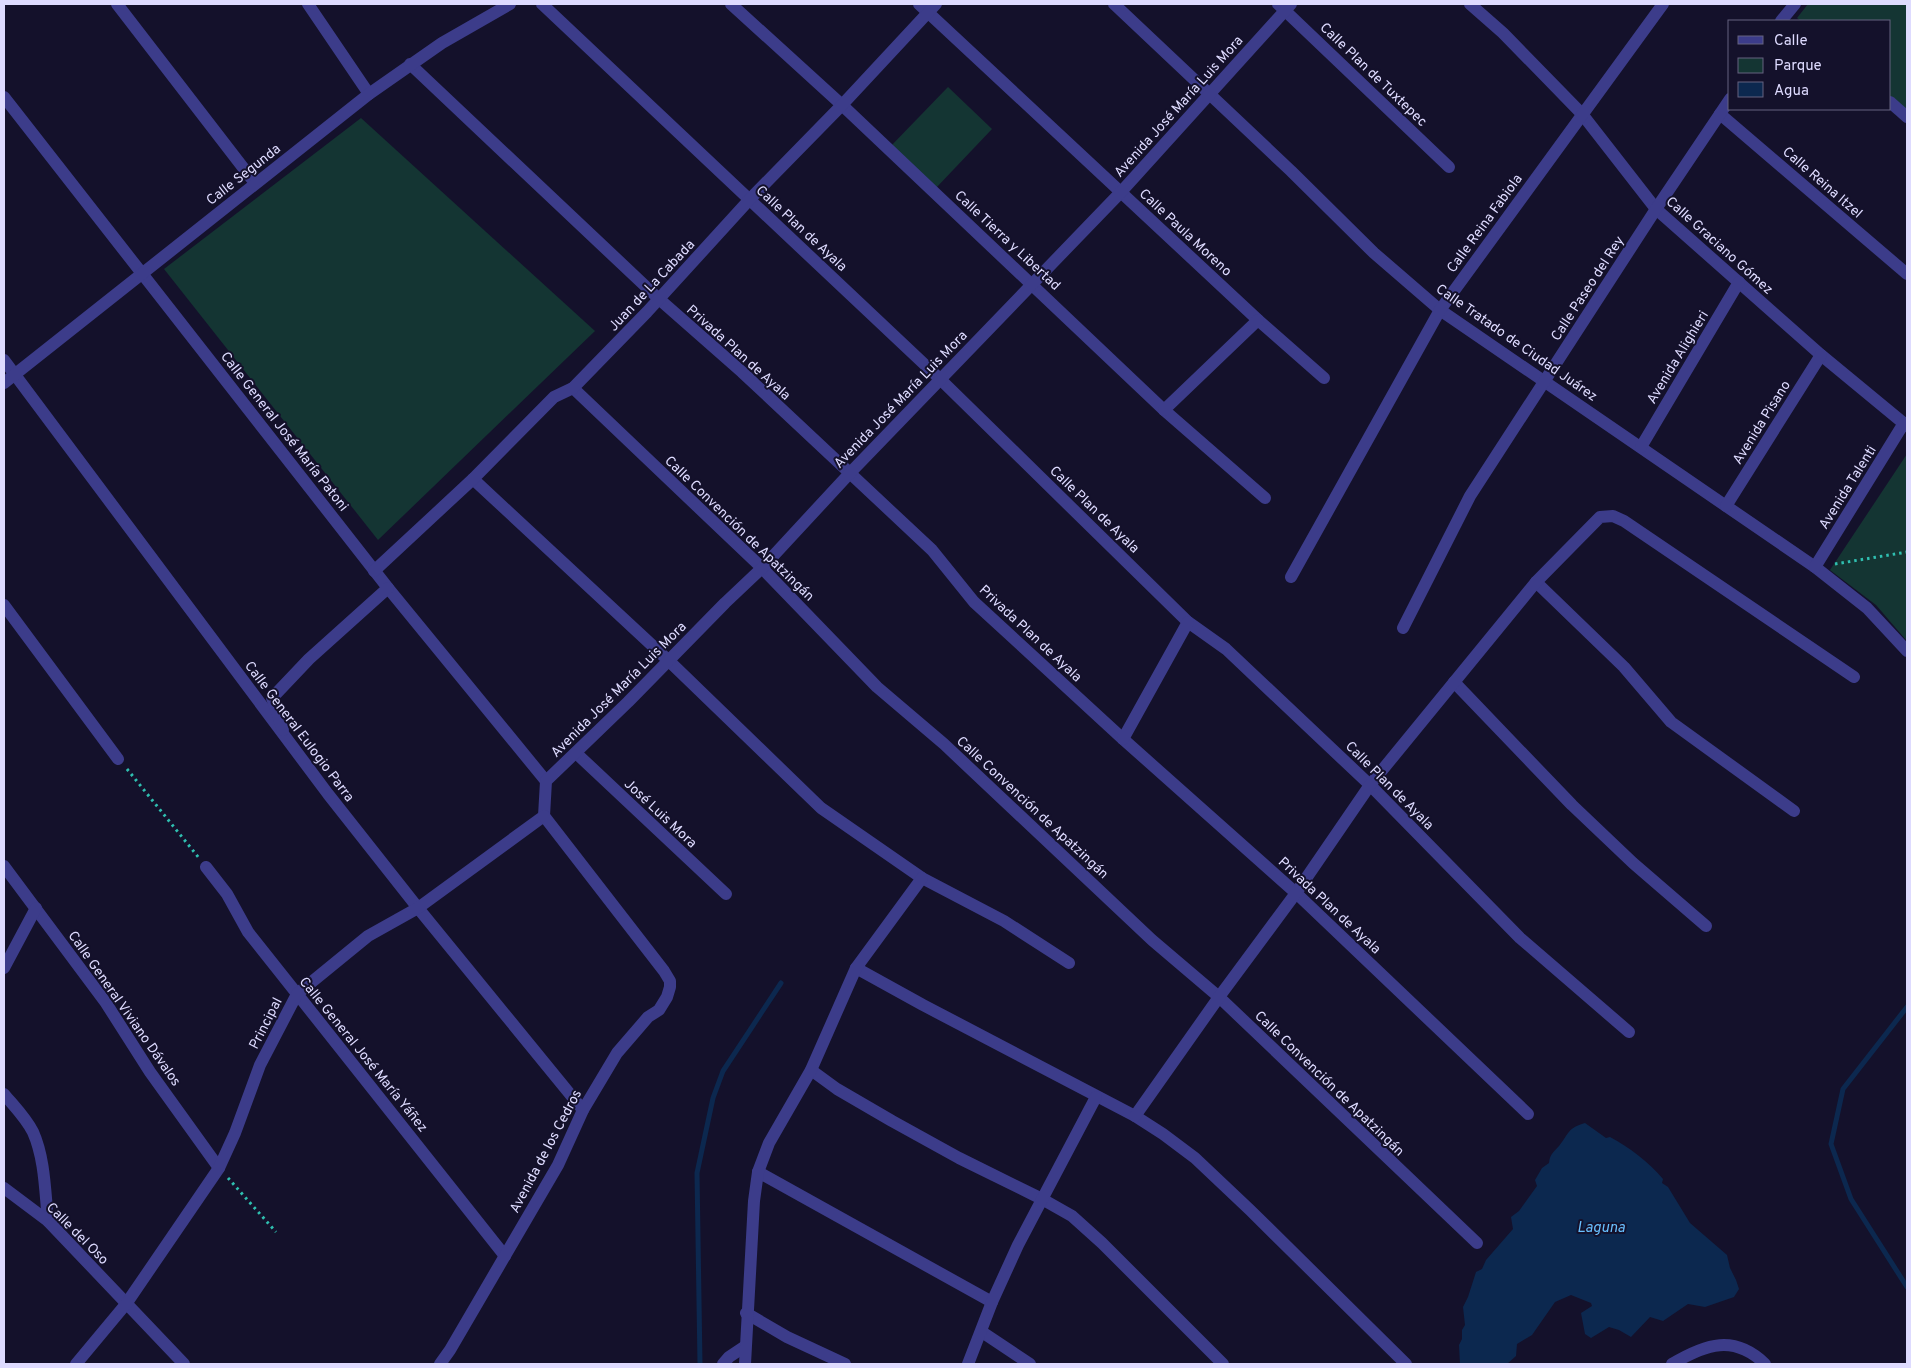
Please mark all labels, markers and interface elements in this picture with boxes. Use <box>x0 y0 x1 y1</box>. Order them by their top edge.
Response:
street label: Calle Plan de Tuxtepec <box>1316 20 1430 131</box>
legend <box>1728 20 1891 110</box>
text: Calle <box>1774 32 1808 51</box>
street label: Avenida José María Luis Mora <box>1111 33 1247 181</box>
text: Parque <box>1774 57 1822 76</box>
text: Agua <box>1774 82 1809 101</box>
street label: Calle Segunda <box>203 141 284 209</box>
street label: Calle Reina Itzel <box>1779 144 1866 223</box>
street label: Calle Reina Fabiola <box>1444 171 1527 276</box>
street label: Calle Plan de Ayala <box>752 183 850 276</box>
street label: Calle Paula Moreno <box>1135 186 1235 280</box>
street label: Calle Tierra y Libertad <box>950 188 1063 295</box>
street label: Calle Graciano Gómez <box>1662 194 1776 299</box>
street label: Calle Paseo del Rey <box>1548 233 1629 345</box>
street label: Juan de La Cabada <box>605 237 699 335</box>
street label: Calle Tratado de Ciudad Juárez <box>1432 281 1600 406</box>
street label: Privada Plan de Ayala <box>682 302 794 404</box>
street label: Avenida Alighieri <box>1644 308 1713 407</box>
street label: Avenida José María Luis Mora <box>831 328 971 472</box>
street label: Calle General José María Patoni <box>216 349 351 515</box>
street label: Avenida Pisano <box>1730 378 1795 468</box>
street label: Avenida Talenti <box>1816 443 1881 533</box>
street label: Calle Convención de Apatzingán <box>661 453 817 605</box>
street label: Calle Plan de Ayala <box>1046 463 1142 557</box>
street label: Privada Plan de Ayala <box>975 582 1085 686</box>
street label: Avenida José María Luis Mora <box>548 619 690 761</box>
street label: Calle General Eulogio Parra <box>240 658 357 806</box>
street label: Calle Convención de Apatzingán <box>952 733 1112 883</box>
street label: Calle Plan de Ayala <box>1341 738 1437 834</box>
street label: José Luis Mora <box>620 776 700 852</box>
street label: Privada Plan de Ayala <box>1274 854 1384 958</box>
street label: Calle General Viviano Dávalos <box>64 928 184 1090</box>
street label: Calle General José María Yáñez <box>295 974 431 1136</box>
street label: Principal <box>246 995 287 1052</box>
street label: Calle Convención de Apatzingán <box>1251 1008 1407 1160</box>
street label: Avenida de los Cedros <box>507 1087 586 1216</box>
street label: Calle del Oso <box>42 1199 112 1269</box>
water label: Laguna <box>1577 1219 1625 1238</box>

